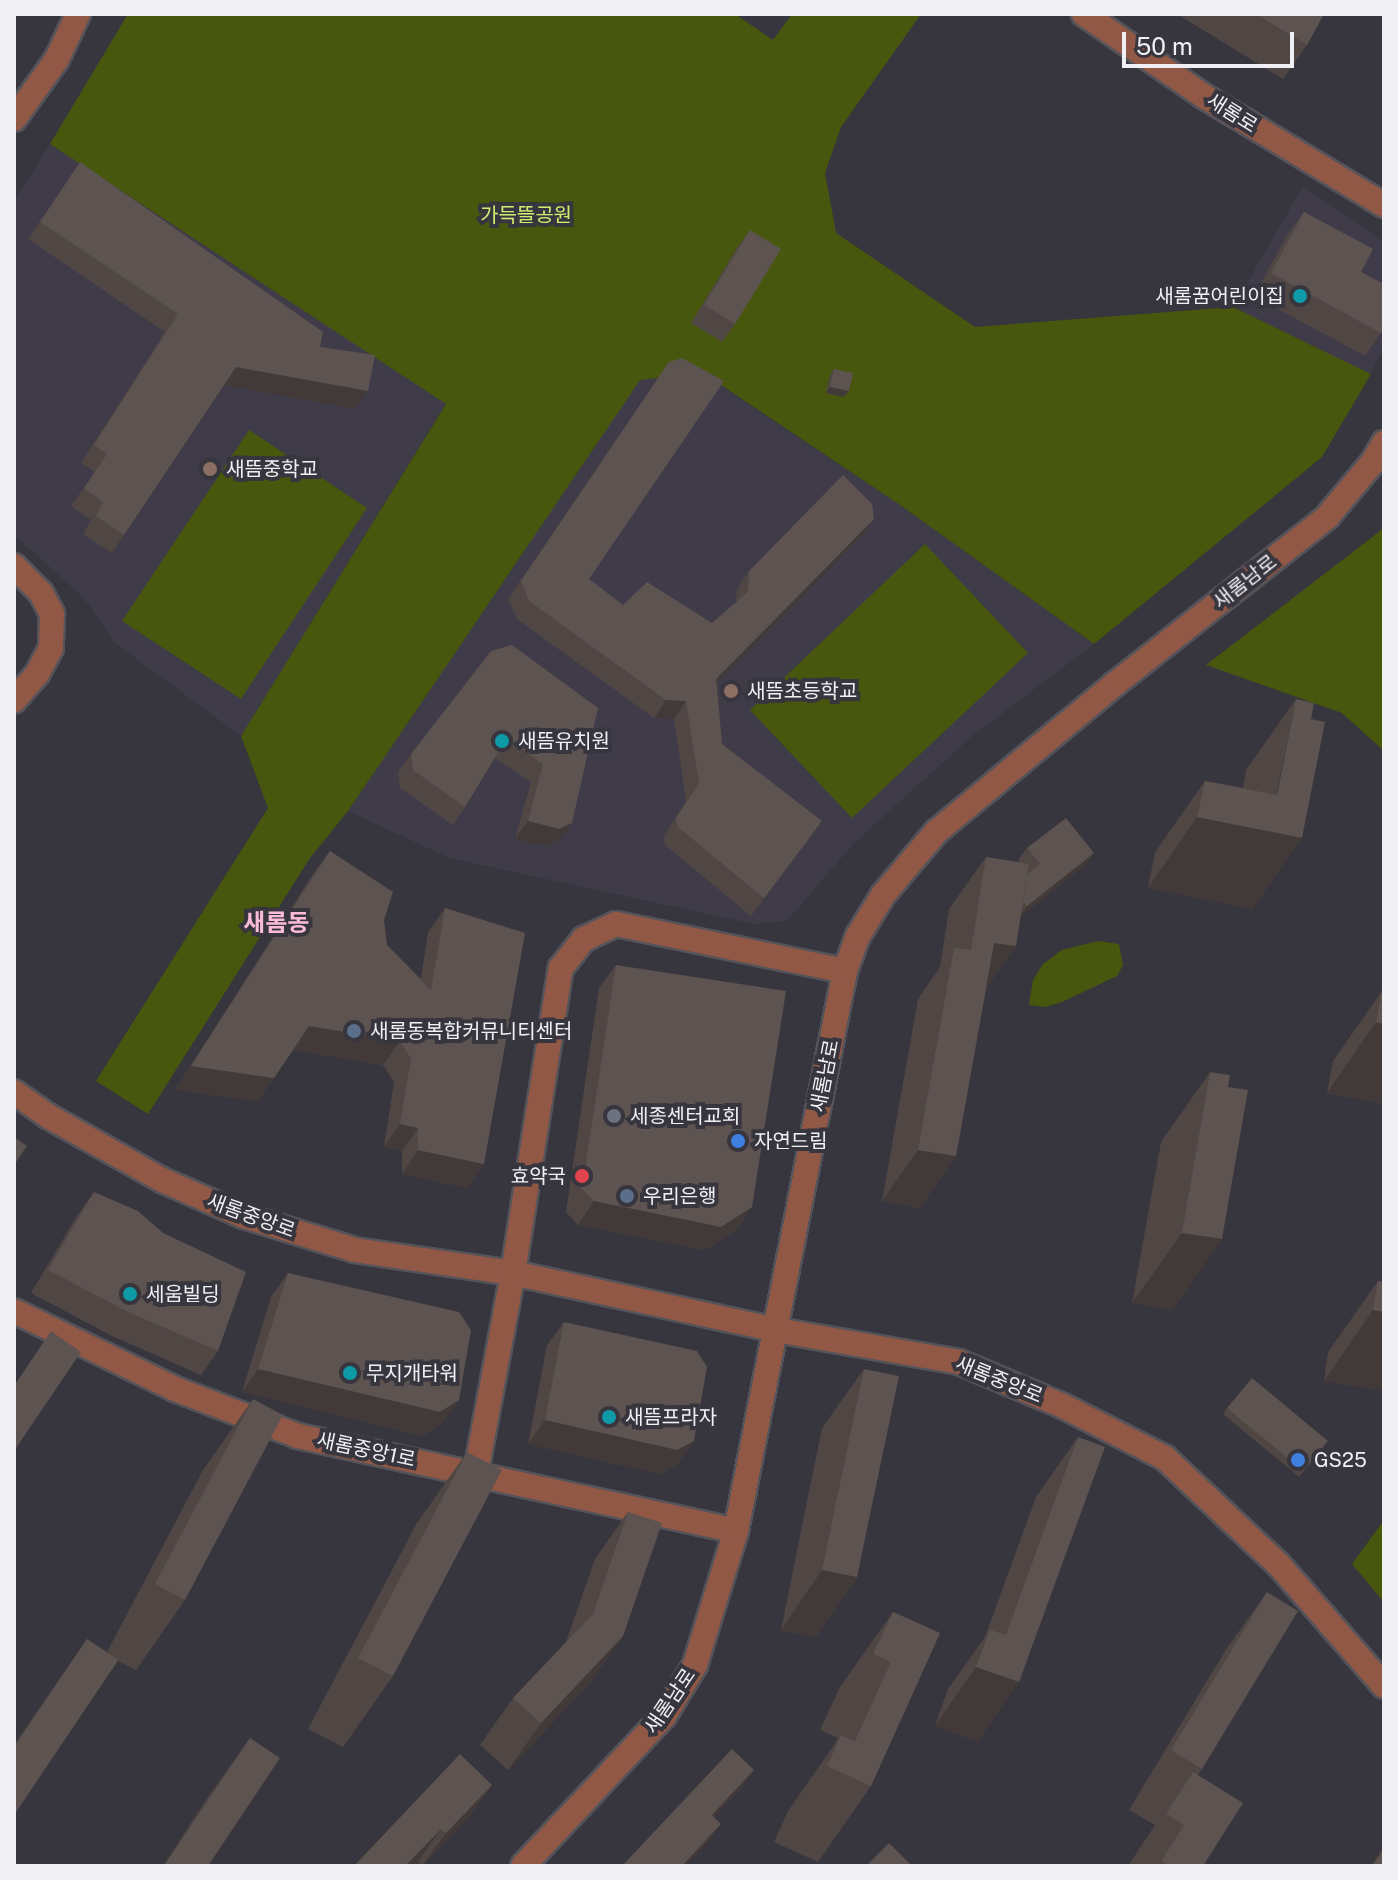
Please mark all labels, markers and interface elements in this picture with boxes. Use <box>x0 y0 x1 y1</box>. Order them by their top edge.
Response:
scale bar <box>1126 16 1298 66</box>
text: 50 m <box>1136 32 1193 60</box>
street label: 새롬로 <box>1202 88 1262 138</box>
park label: 가득뜰공원 <box>480 203 572 227</box>
place label: 새롬꿈어린이집 <box>1155 284 1284 308</box>
marker: 새롬꿈어린이집 <box>1291 287 1309 305</box>
place label: 새뜸중학교 <box>226 457 318 481</box>
marker: 새뜸중학교 <box>201 460 219 478</box>
street label: 새롬남로 <box>1209 550 1281 614</box>
place label: 새뜸초등학교 <box>747 679 857 703</box>
marker: 새뜸초등학교 <box>722 682 740 700</box>
place label: 새뜸유치원 <box>518 729 610 753</box>
marker: 새뜸유치원 <box>493 732 511 750</box>
district label: 새롬동 <box>243 909 309 937</box>
place label: 새롬동복합커뮤니티센터 <box>370 1019 572 1043</box>
marker: 새롬동복합커뮤니티센터 <box>345 1022 363 1040</box>
street label: 새롬남로 <box>806 1038 844 1114</box>
place label: 세종센터교회 <box>630 1104 740 1128</box>
marker: 세종센터교회 <box>605 1107 623 1125</box>
place label: 자연드림 <box>754 1129 828 1153</box>
marker: 자연드림 <box>729 1132 747 1150</box>
place label: 효약국 <box>511 1164 566 1188</box>
marker: 효약국 <box>573 1167 591 1185</box>
place label: 우리은행 <box>643 1184 717 1208</box>
marker: 우리은행 <box>618 1187 636 1205</box>
street label: 새롬중앙로 <box>204 1189 298 1243</box>
place label: 세움빌딩 <box>146 1282 220 1306</box>
marker: 세움빌딩 <box>121 1285 139 1303</box>
street label: 새롬중앙로 <box>952 1352 1046 1408</box>
place label: 무지개타워 <box>366 1361 458 1385</box>
marker: 무지개타워 <box>341 1364 359 1382</box>
place label: 새뜸프라자 <box>625 1405 717 1429</box>
marker: 새뜸프라자 <box>600 1408 618 1426</box>
street label: 새롬중앙1로 <box>315 1428 417 1472</box>
place label: GS25 <box>1314 1448 1367 1472</box>
marker: GS25 <box>1289 1451 1307 1469</box>
street label: 새롬남로 <box>639 1664 701 1738</box>

